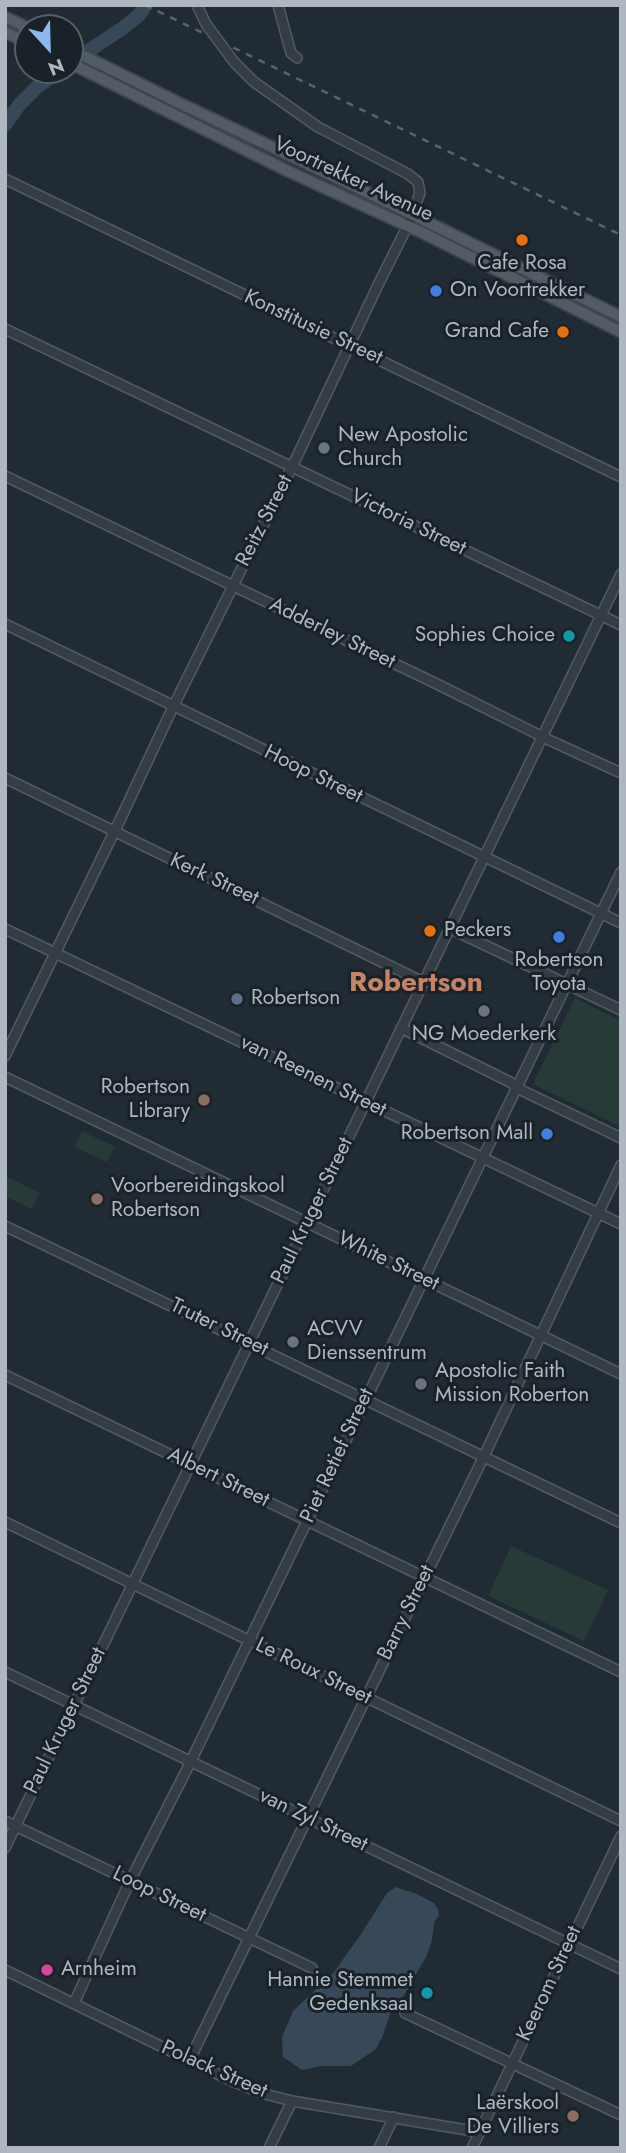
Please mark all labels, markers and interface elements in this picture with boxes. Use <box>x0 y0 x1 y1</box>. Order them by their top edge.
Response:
north arrow <box>14 14 84 84</box>
text: N <box>44 52 68 82</box>
street label: Voortrekker Avenue <box>269 132 437 228</box>
marker: Cafe Rosa <box>514 232 530 248</box>
place label: Cafe Rosa <box>477 251 567 277</box>
place label: On Voortrekker <box>450 278 585 304</box>
marker: On Voortrekker <box>428 283 444 299</box>
street label: Konstitusie Street <box>240 285 386 371</box>
place label: Grand Cafe <box>445 319 549 345</box>
marker: Grand Cafe <box>555 324 571 340</box>
place label: New Apostolic Church <box>338 423 468 473</box>
marker: New Apostolic Church <box>316 440 332 456</box>
street label: Reitz Street <box>231 471 299 571</box>
street label: Victoria Street <box>346 484 470 562</box>
street label: Adderley Street <box>265 593 399 675</box>
place label: Sophies Choice <box>415 623 555 649</box>
marker: Sophies Choice <box>561 628 577 644</box>
street label: Hoop Street <box>260 740 366 810</box>
street label: Kerk Street <box>166 849 262 911</box>
place label: Peckers <box>444 918 511 944</box>
marker: Peckers <box>422 923 438 939</box>
marker: Robertson Toyota <box>551 929 567 945</box>
place label: Robertson Toyota <box>514 948 604 998</box>
district label: Robertson <box>349 967 483 1001</box>
place label: Robertson <box>251 986 340 1012</box>
marker: Robertson <box>229 991 245 1007</box>
marker: NG Moederkerk <box>476 1003 492 1019</box>
place label: NG Moederkerk <box>412 1022 556 1048</box>
street label: van Reenen Street <box>236 1031 390 1123</box>
place label: Robertson Library <box>101 1075 190 1125</box>
marker: Robertson Library <box>196 1092 212 1108</box>
place label: Robertson Mall <box>401 1121 533 1147</box>
marker: Robertson Mall <box>539 1126 555 1142</box>
street label: Paul Kruger Street <box>267 1134 359 1288</box>
place label: Voorbereidingskool Robertson <box>111 1174 285 1224</box>
marker: Voorbereidingskool Robertson <box>89 1191 105 1207</box>
street label: White Street <box>333 1227 443 1297</box>
street label: Truter Street <box>166 1293 272 1363</box>
place label: ACVV Dienssentrum <box>307 1317 427 1367</box>
marker: ACVV Dienssentrum <box>285 1334 301 1350</box>
place label: Apostolic Faith Mission Roberton <box>435 1359 589 1409</box>
marker: Apostolic Faith Mission Roberton <box>413 1376 429 1392</box>
street label: Piet Retief Street <box>296 1385 380 1527</box>
street label: Albert Street <box>163 1443 273 1513</box>
street label: Barry Street <box>373 1561 441 1665</box>
street label: Le Roux Street <box>251 1633 375 1711</box>
street label: Paul Kruger Street <box>20 1644 112 1798</box>
street label: van Zyl Street <box>255 1784 371 1858</box>
street label: Loop Street <box>108 1862 210 1928</box>
street label: Keerom Street <box>512 1922 588 2046</box>
place label: Arnheim <box>61 1957 137 1983</box>
marker: Arnheim <box>39 1962 55 1978</box>
place label: Hannie Stemmet Gedenksaal <box>267 1968 413 2018</box>
marker: Hannie Stemmet Gedenksaal <box>419 1985 435 2001</box>
street label: Polack Street <box>157 2036 271 2104</box>
place label: Laërskool De Villiers <box>467 2091 559 2141</box>
marker: Laërskool De Villiers <box>565 2108 581 2124</box>

